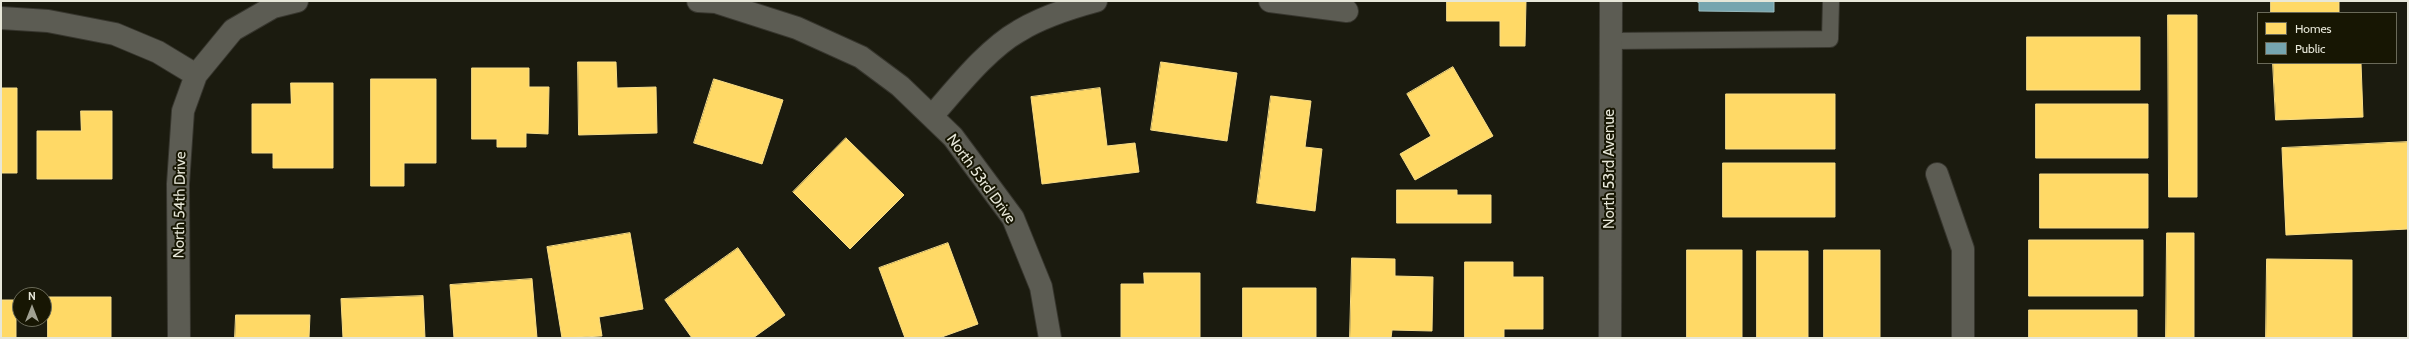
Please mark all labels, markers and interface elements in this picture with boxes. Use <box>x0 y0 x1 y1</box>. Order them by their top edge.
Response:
legend <box>2257 12 2397 64</box>
text: Homes <box>2295 21 2332 36</box>
text: Public <box>2295 41 2326 56</box>
street label: North 53rd Avenue <box>1601 109 1619 229</box>
street label: North 53rd Drive <box>943 131 1019 227</box>
street label: North 54th Drive <box>170 151 190 259</box>
north arrow <box>12 287 52 327</box>
text: N <box>28 289 36 303</box>

